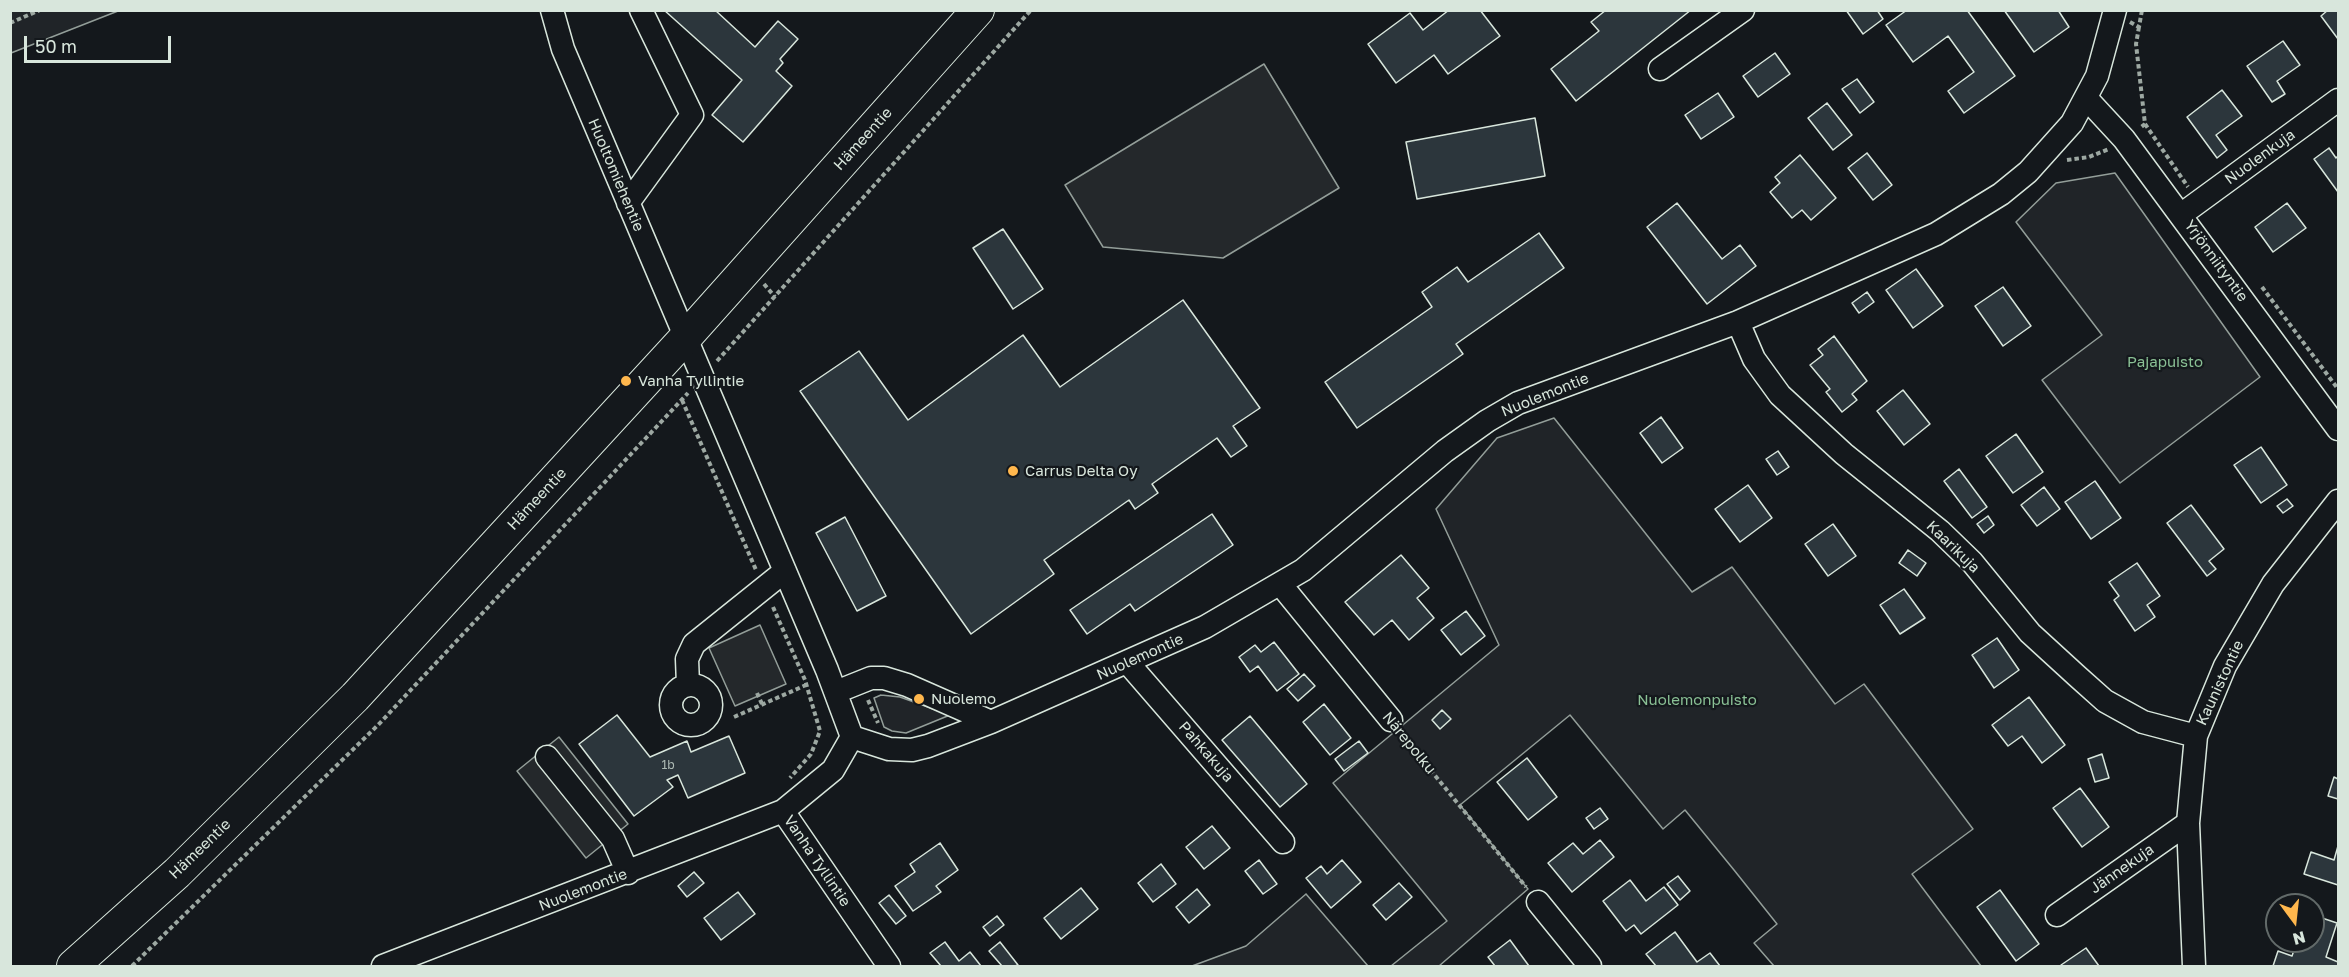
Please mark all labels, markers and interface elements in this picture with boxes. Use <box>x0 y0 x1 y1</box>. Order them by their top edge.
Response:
scale bar <box>27 24 174 62</box>
text: 50 m <box>35 35 77 57</box>
street label: Hämeentie <box>830 104 896 174</box>
street label: Huoltomiehentie <box>584 116 648 234</box>
street label: Nuolenkuja <box>2222 126 2298 188</box>
street label: Yrjönniityntie <box>2180 217 2252 305</box>
park label: Pajapuisto <box>2127 353 2203 371</box>
street label: Nuolemontie <box>1499 369 1591 421</box>
place label: Vanha Tyllintie <box>638 372 744 390</box>
marker: Vanha Tyllintie <box>619 374 633 388</box>
place label: Carrus Delta Oy <box>1025 462 1138 480</box>
street label: Hämeentie <box>504 464 570 534</box>
marker: Carrus Delta Oy <box>1006 464 1020 478</box>
street label: Kaarikuja <box>1923 517 1983 577</box>
street label: Nuolemontie <box>1094 630 1186 684</box>
street label: Kaunistontie <box>2192 638 2248 728</box>
place label: Nuolemo <box>931 690 996 708</box>
park label: Nuolemonpuisto <box>1637 691 1757 709</box>
marker: Nuolemo <box>912 692 926 706</box>
street label: Närepolku <box>1378 708 1440 778</box>
street label: Pahkakuja <box>1175 718 1237 786</box>
house number: 1b <box>661 758 675 772</box>
street label: Vanha Tyllintie <box>780 812 854 910</box>
street label: Hämeentie <box>166 815 234 883</box>
street label: Jännekuja <box>2087 840 2157 898</box>
street label: Nuolemontie <box>536 865 630 915</box>
north arrow <box>2265 893 2325 953</box>
text: N <box>2291 927 2308 950</box>

